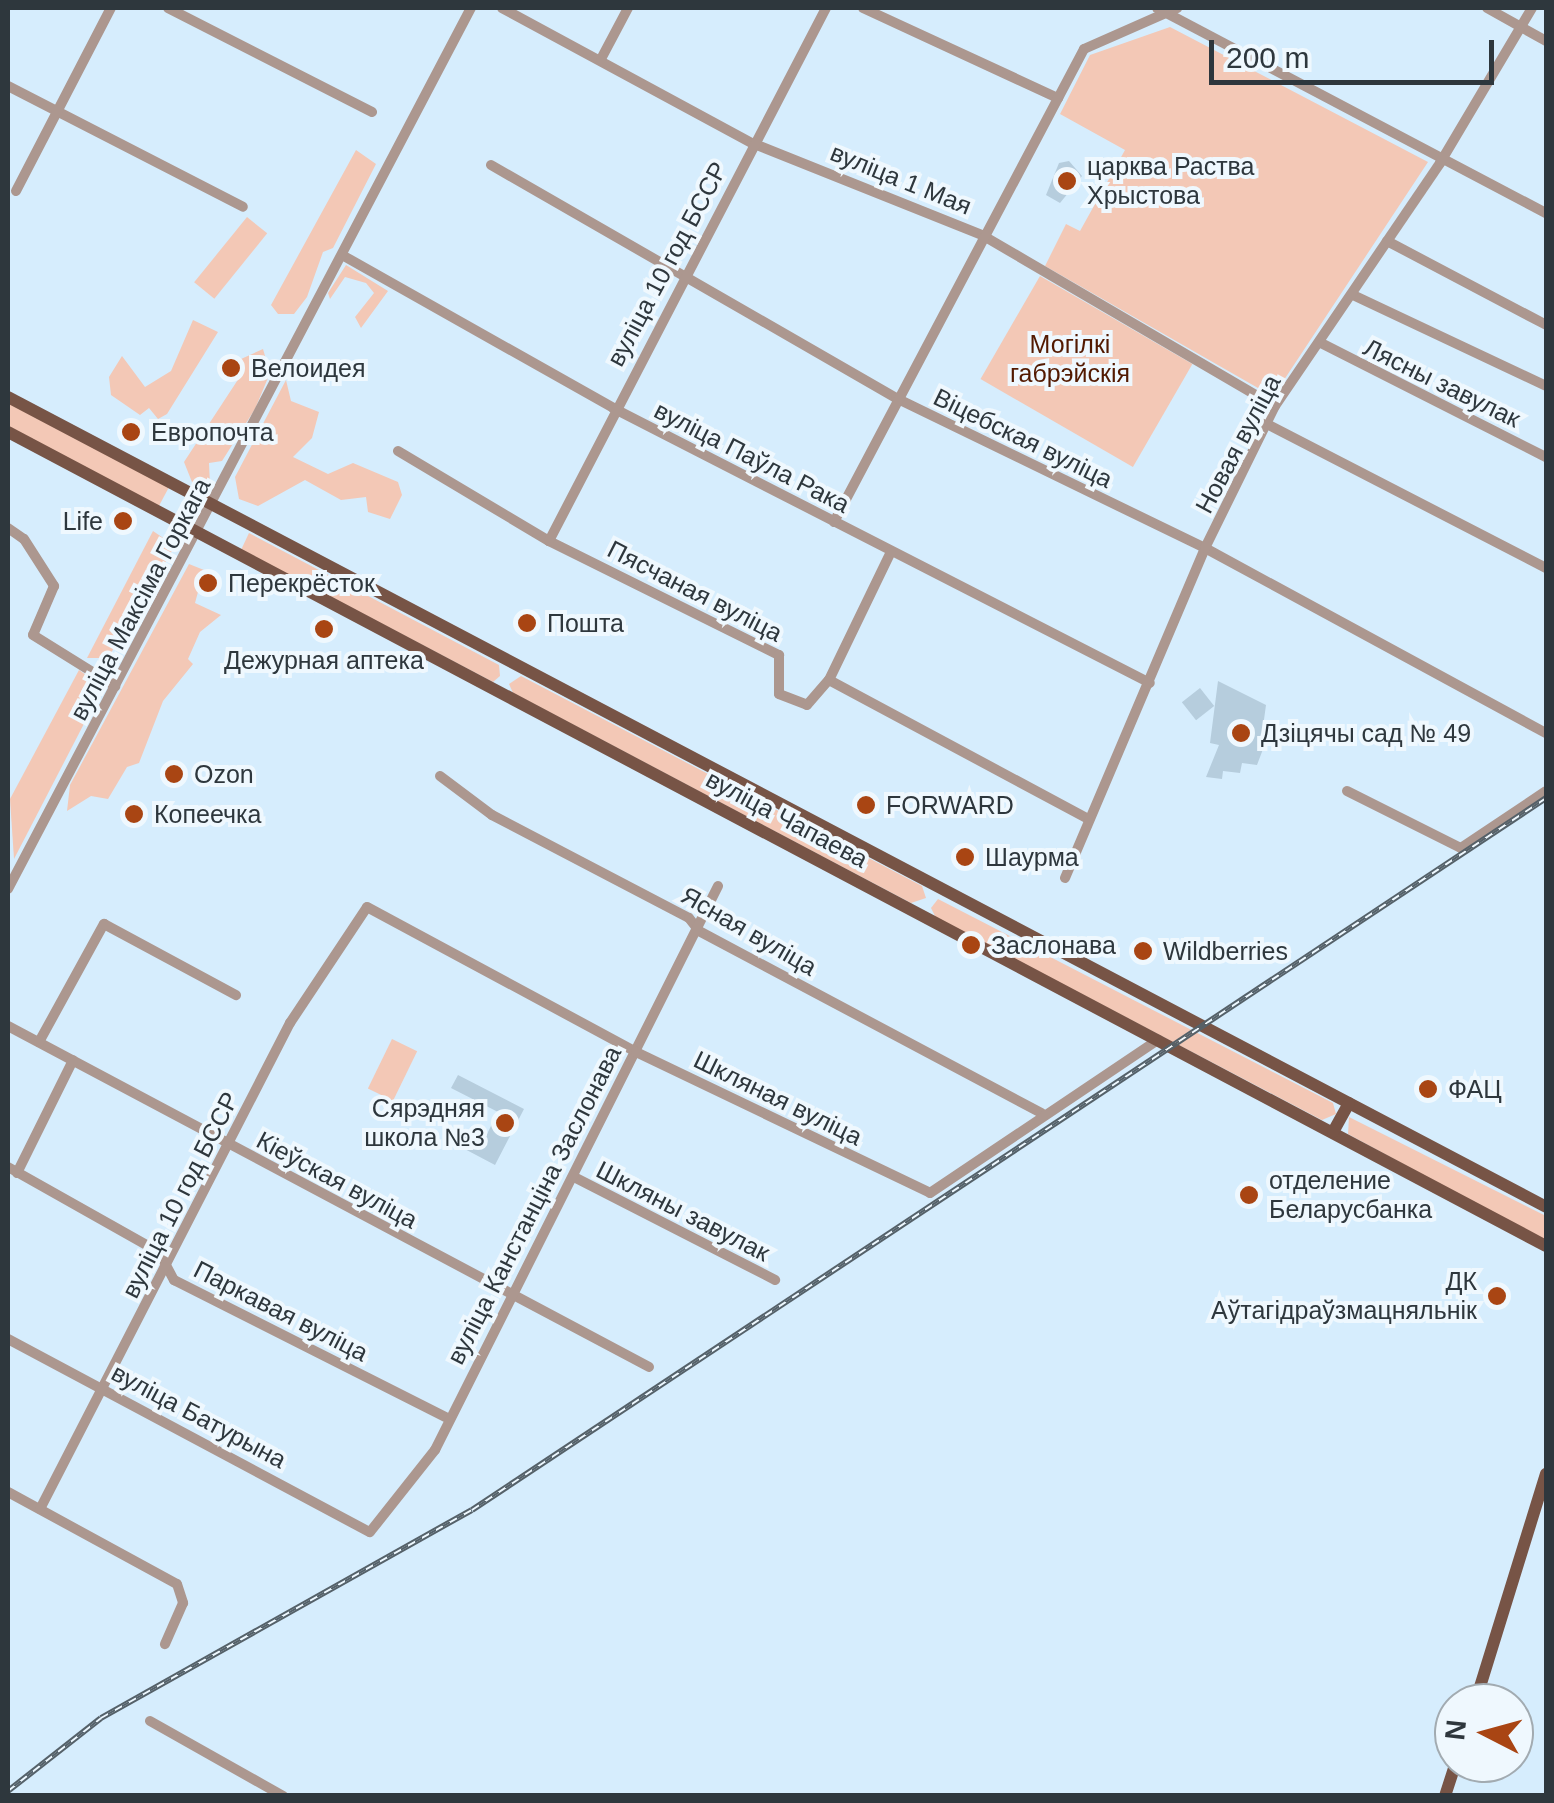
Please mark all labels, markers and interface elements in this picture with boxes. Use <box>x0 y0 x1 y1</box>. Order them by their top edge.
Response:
scale bar <box>1214 20 1499 82</box>
text: 200 m <box>1226 41 1309 74</box>
street label: вуліца 1 Мая <box>826 137 976 221</box>
place label: царква Раства Хрыстова <box>1087 152 1255 211</box>
street label: вуліца 10 год БССР <box>600 157 734 371</box>
marker: царква Раства Хрыстова <box>1056 170 1078 192</box>
park label: Могілкі габрэйскія <box>1010 330 1130 389</box>
street label: Лясны завулак <box>1359 332 1525 434</box>
place label: Велоидея <box>251 353 366 383</box>
marker: Велоидея <box>220 357 242 379</box>
street label: Новая вуліца <box>1189 370 1287 518</box>
street label: Віцебская вуліца <box>929 382 1117 494</box>
street label: вуліца Паўла Рака <box>649 395 855 519</box>
place label: Европочта <box>151 417 274 447</box>
marker: Европочта <box>120 421 142 443</box>
street label: вуліца Максіма Горкага <box>63 473 217 725</box>
place label: Life <box>63 506 103 536</box>
marker: Life <box>112 510 134 532</box>
street label: Пясчаная вуліца <box>603 534 787 648</box>
place label: Перекрёсток <box>228 568 375 598</box>
marker: Перекрёсток <box>197 572 219 594</box>
place label: Пошта <box>547 608 624 638</box>
marker: Пошта <box>516 612 538 634</box>
marker: Дежурная аптека <box>313 618 335 640</box>
place label: Дежурная аптека <box>224 645 424 675</box>
place label: Дзіцячы сад № 49 <box>1261 718 1471 748</box>
marker: Дзіцячы сад № 49 <box>1230 722 1252 744</box>
place label: Ozon <box>194 759 254 789</box>
marker: Ozon <box>163 763 185 785</box>
street label: вуліца Чапаева <box>701 764 873 874</box>
place label: FORWARD <box>886 790 1014 820</box>
marker: FORWARD <box>855 794 877 816</box>
place label: Копеечка <box>154 799 261 829</box>
marker: Копеечка <box>123 803 145 825</box>
place label: Шаурма <box>985 842 1079 872</box>
marker: Шаурма <box>954 846 976 868</box>
street label: Ясная вуліца <box>676 880 822 982</box>
place label: Заслонава <box>991 930 1116 960</box>
marker: Заслонава <box>960 934 982 956</box>
place label: Wildberries <box>1163 936 1288 966</box>
marker: Wildberries <box>1132 940 1154 962</box>
street label: вуліца Канстанціна Заслонава <box>440 1041 628 1369</box>
street label: Шкляная вуліца <box>689 1044 867 1152</box>
place label: ФАЦ <box>1448 1074 1502 1104</box>
marker: ФАЦ <box>1417 1078 1439 1100</box>
street label: вуліца 10 год БССР <box>115 1087 245 1303</box>
place label: Сярэдняя школа №3 <box>364 1094 485 1153</box>
marker: Сярэдняя школа №3 <box>494 1112 516 1134</box>
street label: Кіеўская вуліца <box>251 1125 423 1235</box>
street label: Шкляны завулак <box>591 1154 775 1268</box>
place label: отделение Беларусбанка <box>1269 1166 1432 1225</box>
marker: отделение Беларусбанка <box>1238 1184 1260 1206</box>
street label: Паркавая вуліца <box>189 1254 373 1368</box>
place label: ДК Аўтагідраўзмацняльнік <box>1211 1267 1477 1326</box>
marker: ДК Аўтагідраўзмацняльнік <box>1486 1285 1508 1307</box>
street label: вуліца Батурына <box>107 1357 291 1475</box>
north arrow <box>1434 1683 1534 1783</box>
text: N <box>1439 1718 1472 1742</box>

